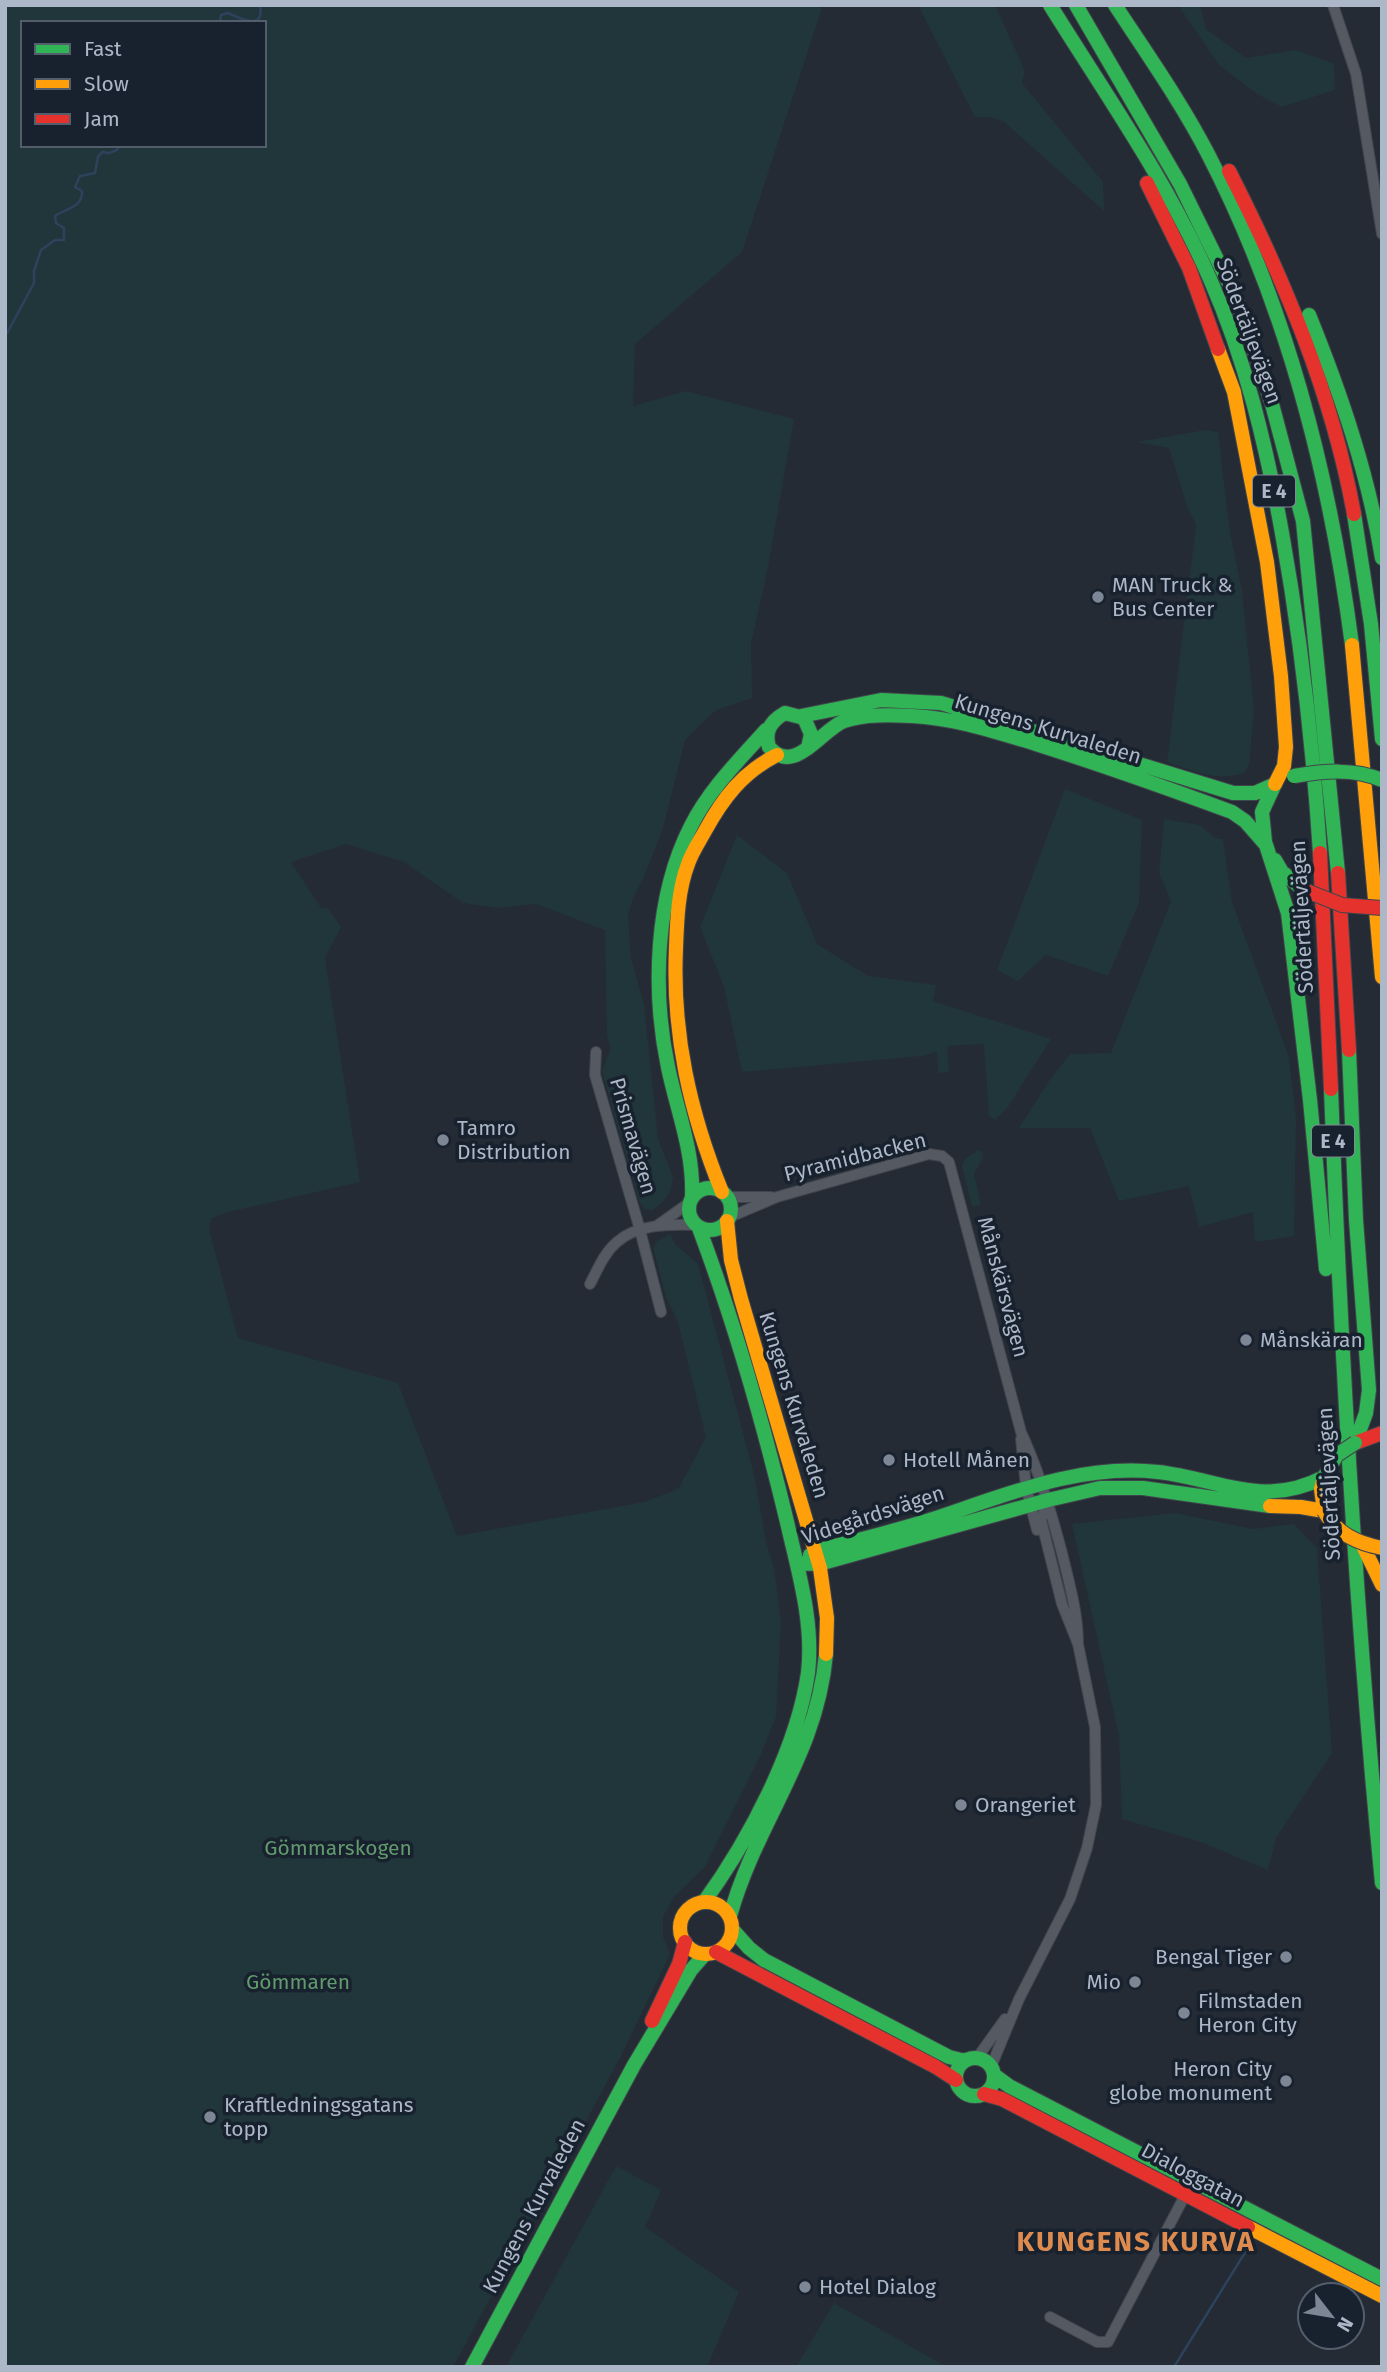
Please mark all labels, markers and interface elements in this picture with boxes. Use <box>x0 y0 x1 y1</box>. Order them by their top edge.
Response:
legend <box>21 21 266 147</box>
text: Fast <box>84 36 122 62</box>
text: Slow <box>84 71 129 97</box>
text: Jam <box>84 106 120 132</box>
street label: Södertäljevägen <box>1211 254 1287 408</box>
road number: E 4 <box>1253 476 1295 506</box>
place label: MAN Truck & Bus Center <box>1112 572 1233 622</box>
marker: MAN Truck & Bus Center <box>1090 589 1106 605</box>
street label: Kungens Kurvaleden <box>951 688 1145 770</box>
street label: Södertäljevägen <box>1285 840 1319 994</box>
street label: Prismavägen <box>604 1075 662 1197</box>
place label: Tamro Distribution <box>457 1115 571 1165</box>
road number: E 4 <box>1312 1126 1354 1156</box>
street label: Pyramidbacken <box>781 1127 929 1187</box>
marker: Tamro Distribution <box>435 1132 451 1148</box>
street label: Månskärsvägen <box>972 1214 1034 1360</box>
street label: Kungens Kurvaleden <box>753 1308 835 1502</box>
place label: Månskäran <box>1260 1327 1363 1353</box>
marker: Månskäran <box>1238 1332 1254 1348</box>
street label: Södertäljevägen <box>1312 1407 1346 1561</box>
place label: Hotell Månen <box>903 1447 1030 1473</box>
marker: Hotell Månen <box>881 1452 897 1468</box>
street label: Videgårdsvägen <box>798 1480 948 1550</box>
place label: Orangeriet <box>975 1792 1076 1818</box>
marker: Orangeriet <box>953 1797 969 1813</box>
park label: Gömmarskogen <box>264 1835 412 1861</box>
place label: Bengal Tiger <box>1155 1944 1272 1970</box>
marker: Bengal Tiger <box>1278 1949 1294 1965</box>
park label: Gömmaren <box>246 1969 350 1995</box>
place label: Mio <box>1086 1969 1121 1995</box>
marker: Mio <box>1127 1974 1143 1990</box>
place label: Filmstaden Heron City <box>1198 1988 1303 2038</box>
marker: Filmstaden Heron City <box>1176 2005 1192 2021</box>
place label: Heron City globe monument <box>1109 2056 1273 2106</box>
marker: Heron City globe monument <box>1278 2073 1294 2089</box>
place label: Kraftledningsgatans topp <box>224 2092 414 2142</box>
marker: Kraftledningsgatans topp <box>202 2109 218 2125</box>
street label: Kungens Kurvaleden <box>477 2114 591 2298</box>
street label: Dialoggatan <box>1137 2137 1249 2213</box>
district label: KUNGENS KURVA <box>1017 2225 1255 2258</box>
place label: Hotel Dialog <box>819 2274 936 2300</box>
marker: Hotel Dialog <box>797 2279 813 2295</box>
north arrow <box>1296 2281 1366 2351</box>
text: N <box>1332 2313 1358 2336</box>

